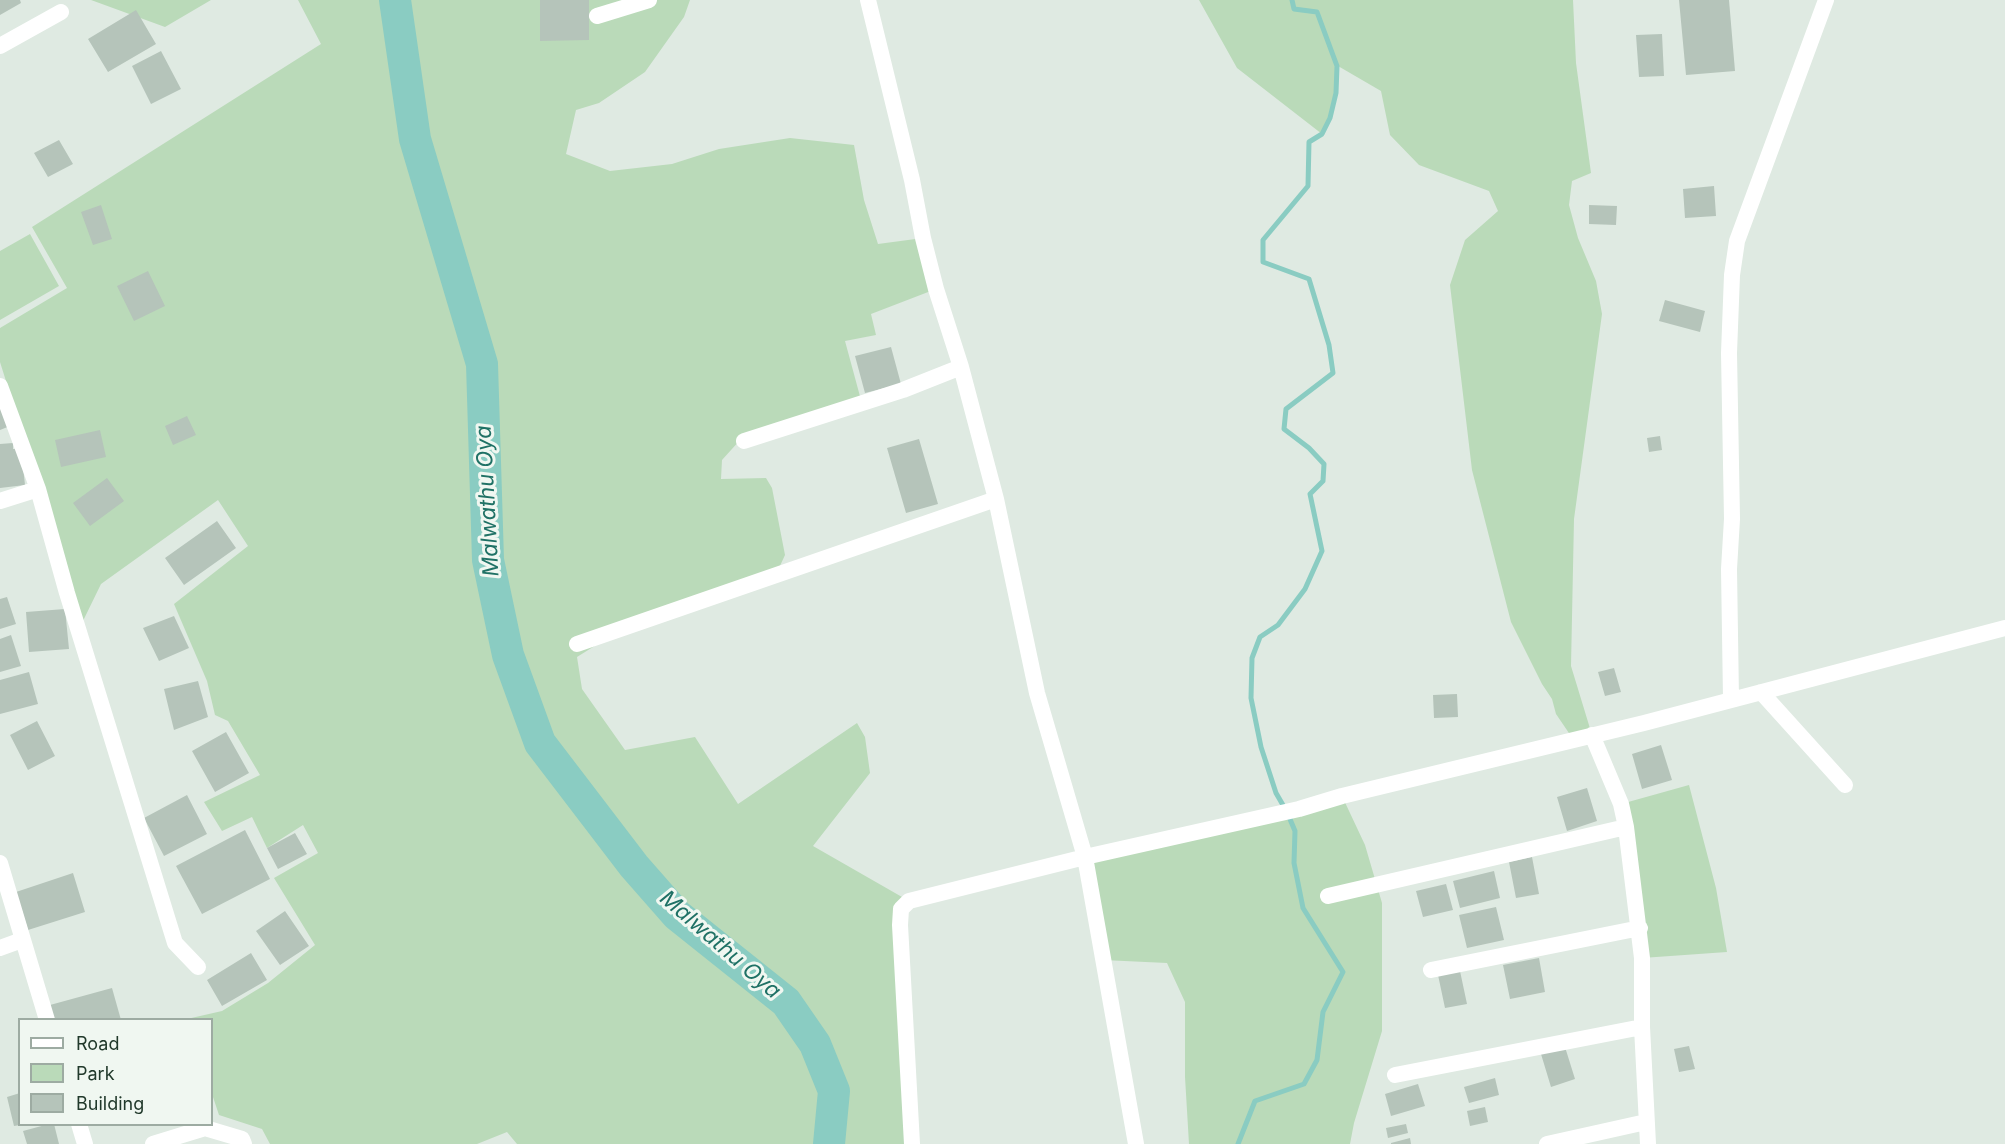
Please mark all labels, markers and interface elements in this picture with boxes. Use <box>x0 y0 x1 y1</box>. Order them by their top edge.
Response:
water label: Malwathu Oya <box>471 425 505 577</box>
water label: Malwathu Oya <box>654 885 786 1005</box>
legend <box>18 1018 213 1126</box>
text: Road <box>76 1033 119 1054</box>
text: Park <box>76 1063 115 1084</box>
text: Building <box>76 1093 144 1114</box>

